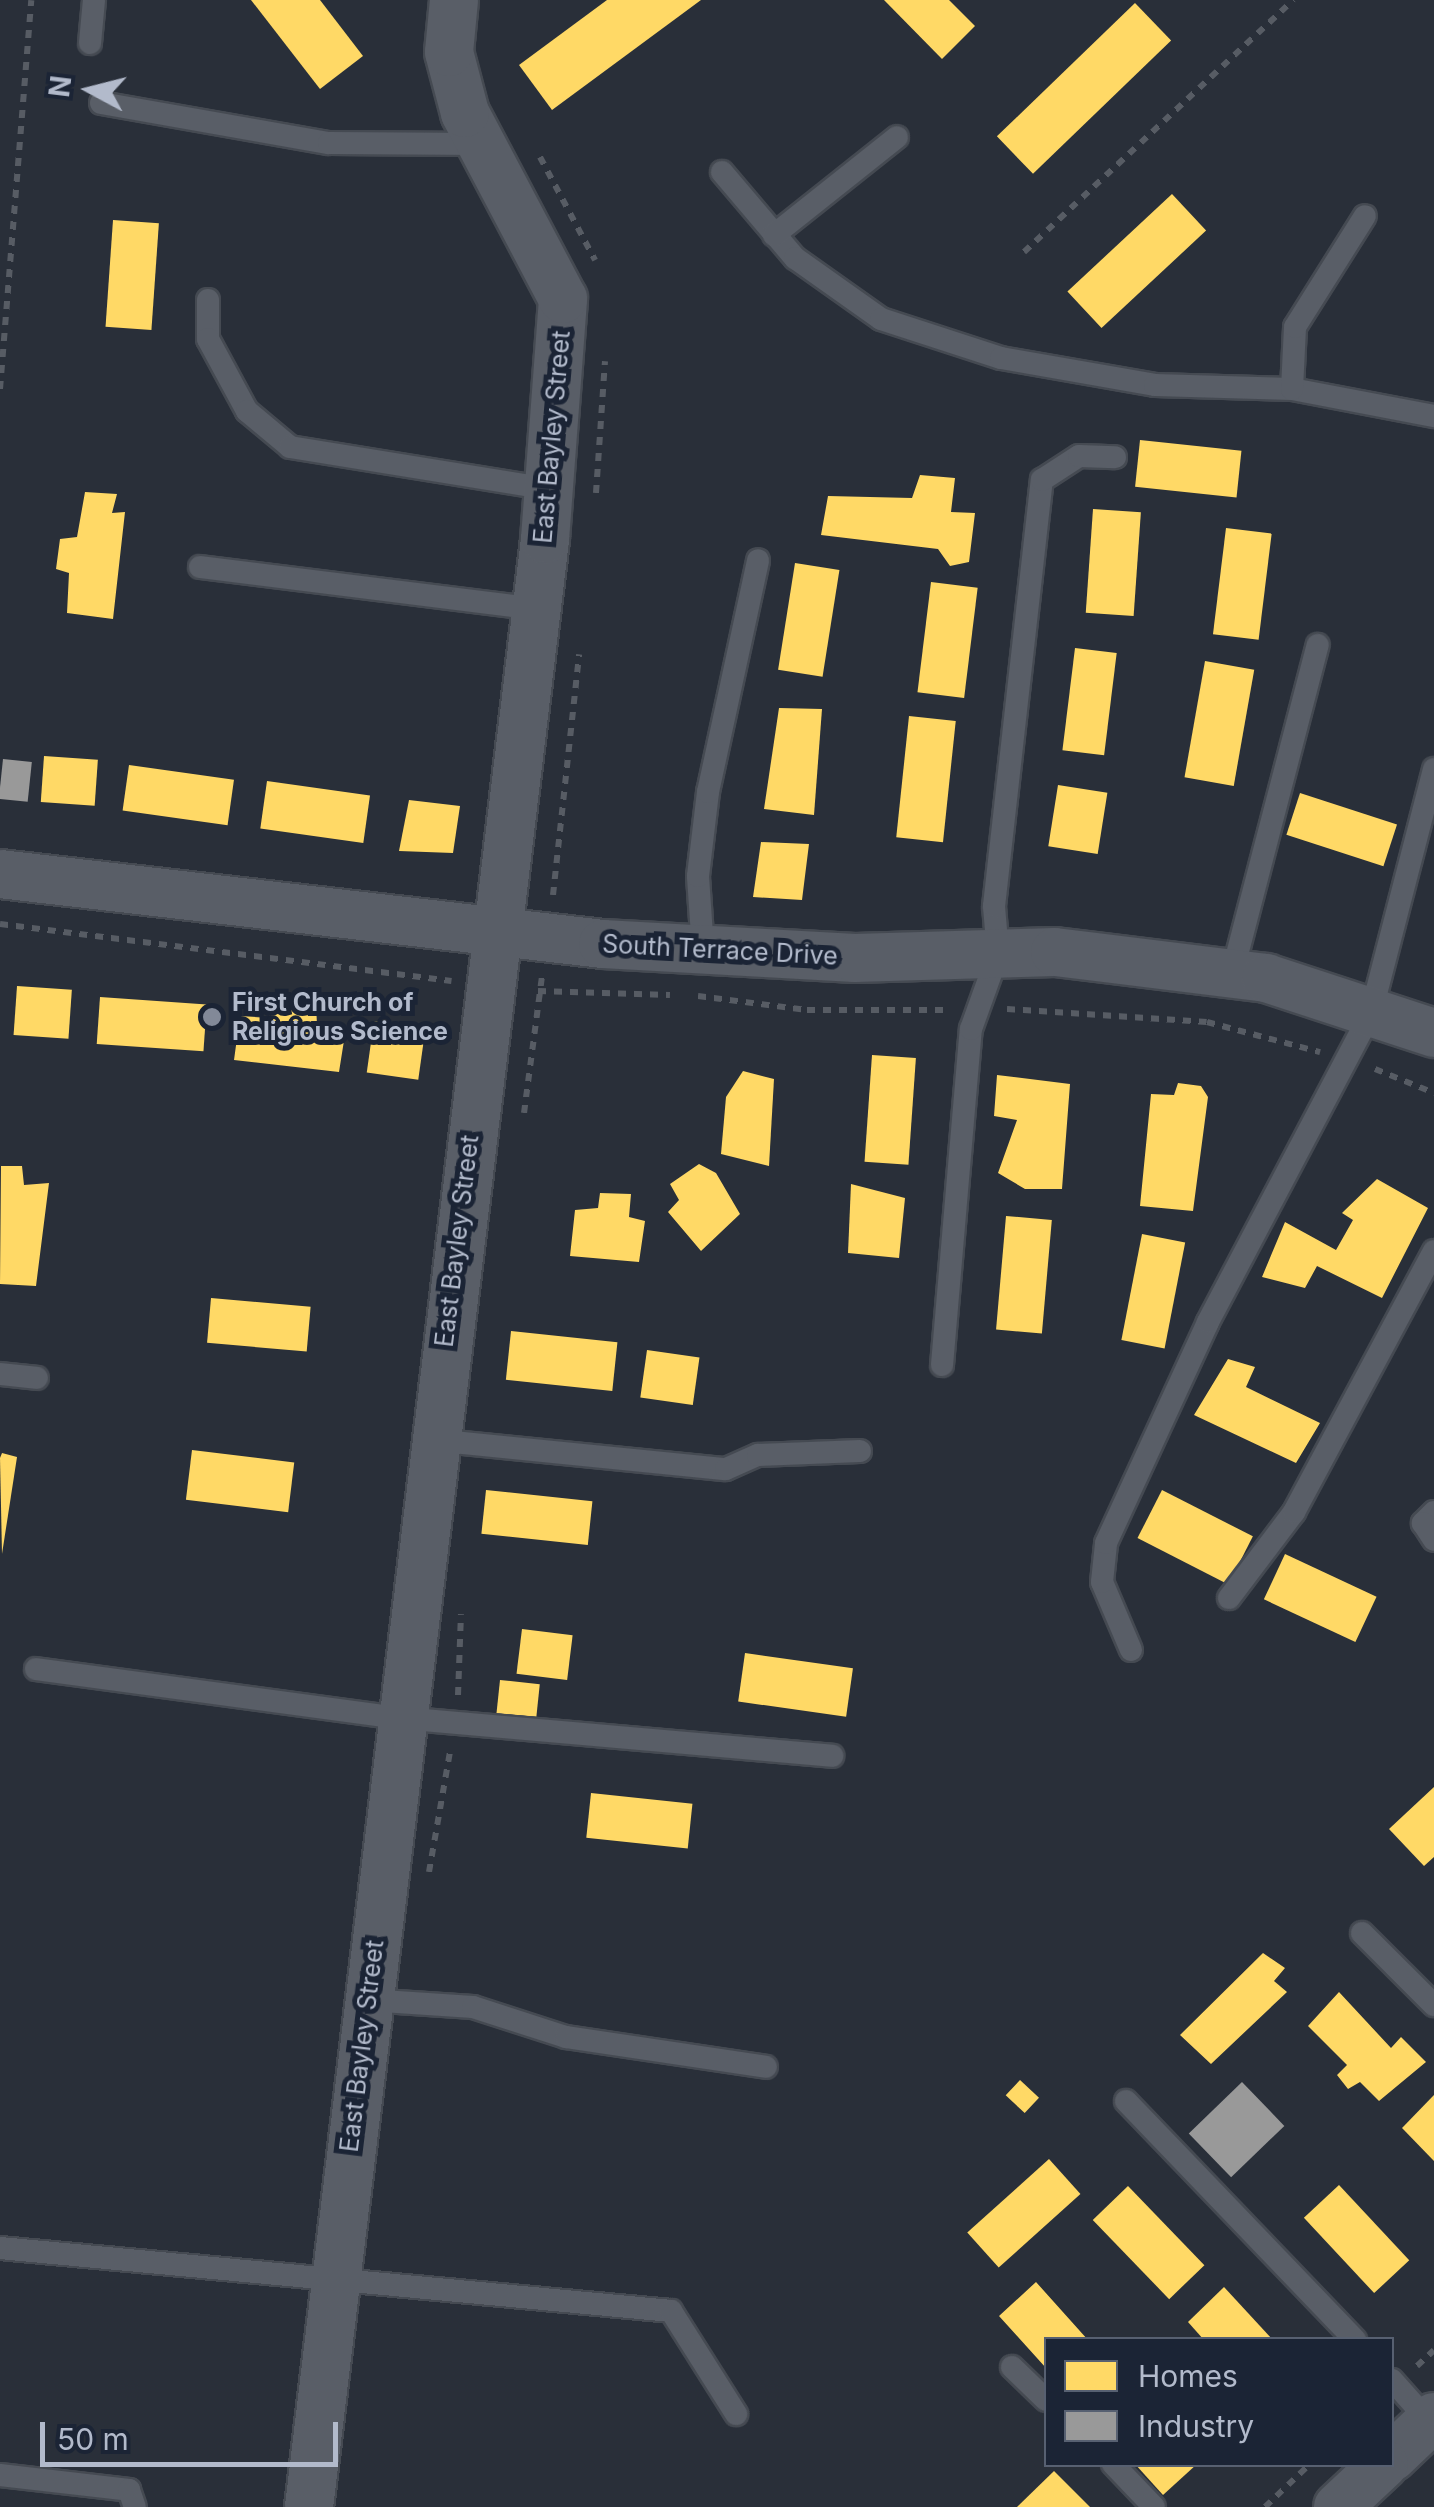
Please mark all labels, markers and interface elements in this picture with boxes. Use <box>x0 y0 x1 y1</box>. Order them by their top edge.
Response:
north arrow <box>40 40 140 140</box>
text: N <box>42 74 78 99</box>
street label: East Bayley Street <box>528 329 576 545</box>
street label: South Terrace Drive <box>602 929 838 971</box>
place label: First Church of Religious Science <box>232 988 448 1047</box>
marker: First Church of Religious Science <box>201 1006 223 1028</box>
street label: East Bayley Street <box>429 1133 485 1349</box>
street label: East Bayley Street <box>334 1938 390 2154</box>
legend <box>1044 2337 1394 2467</box>
text: Homes <box>1138 2358 1238 2394</box>
scale bar <box>45 2402 342 2464</box>
text: Industry <box>1138 2408 1254 2444</box>
text: 50 m <box>57 2421 129 2457</box>

